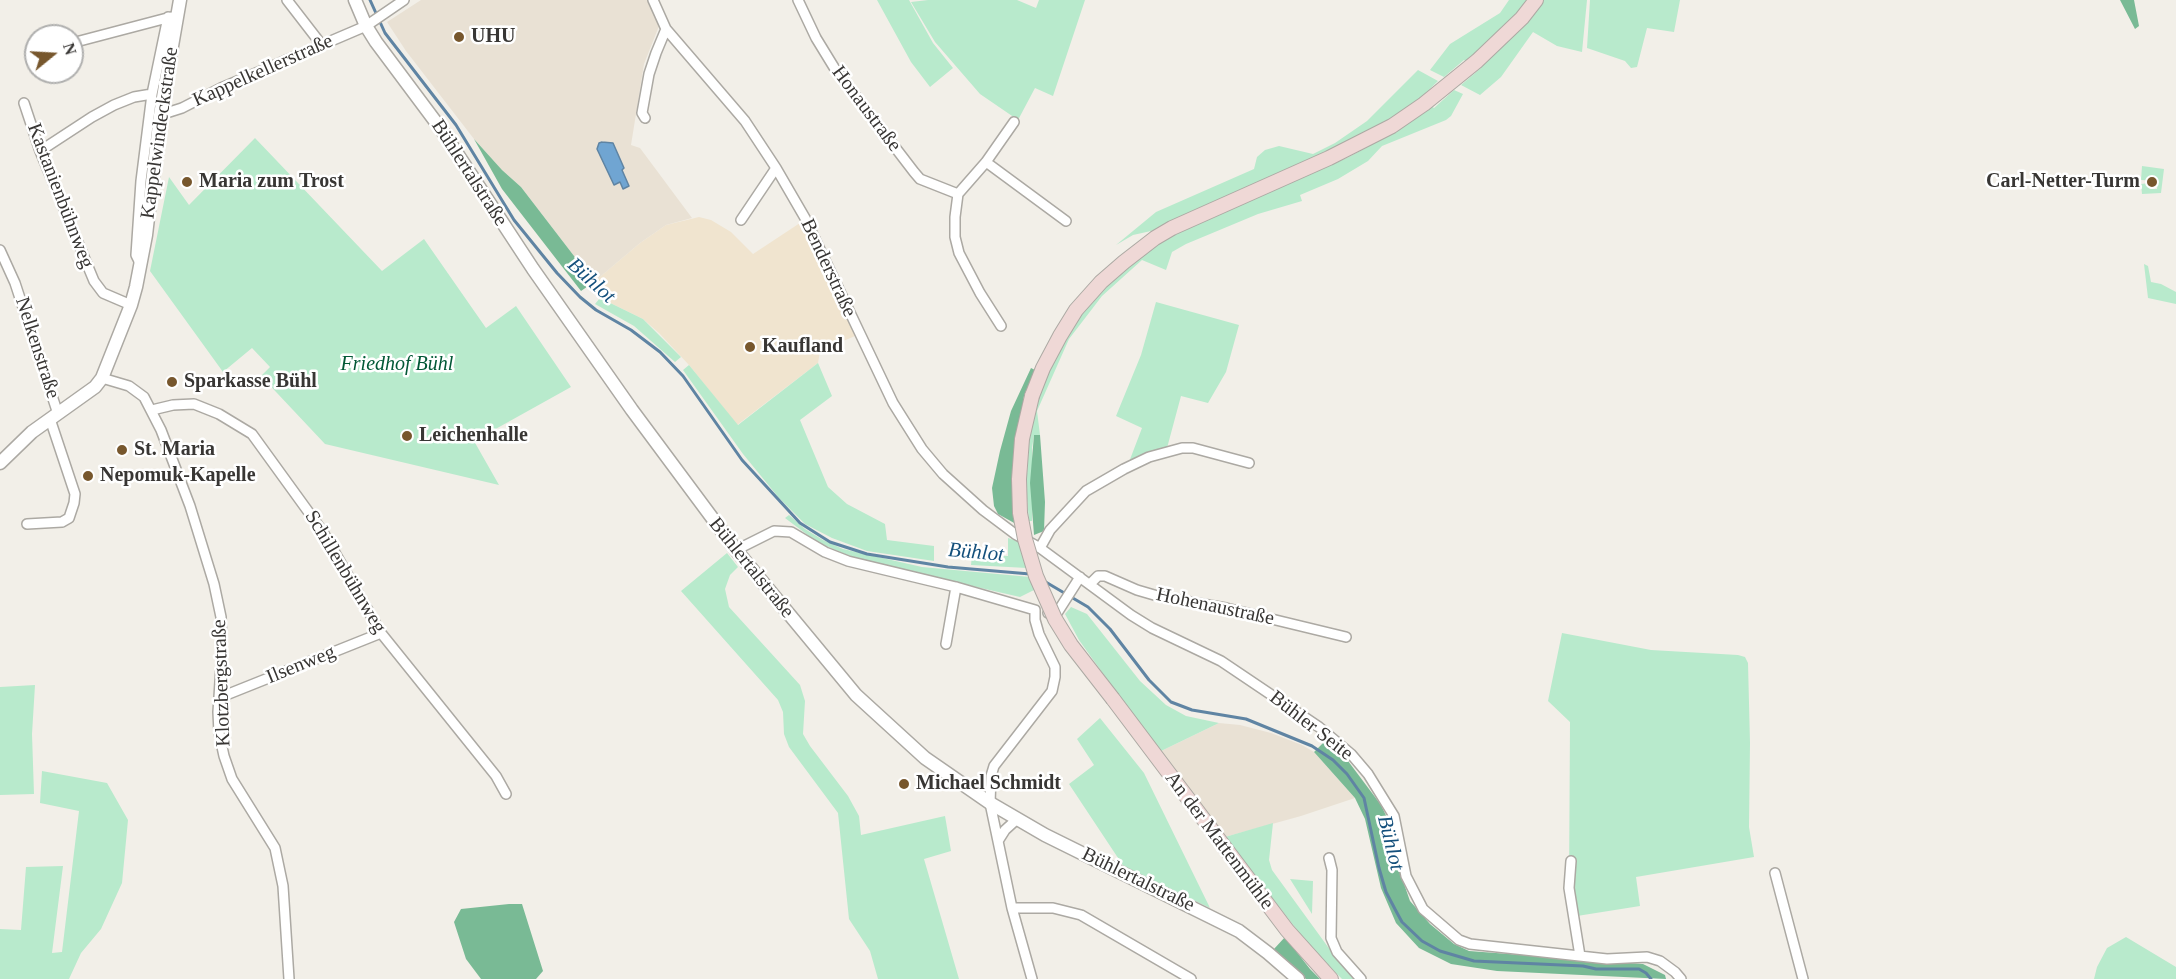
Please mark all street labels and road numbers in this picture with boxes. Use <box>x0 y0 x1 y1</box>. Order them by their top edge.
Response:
street label: Kappelkellerstraße <box>189 29 337 113</box>
street label: Kappelwindeckstraße <box>136 46 184 220</box>
street label: Honaustraße <box>826 61 906 157</box>
street label: Bühlertalstraße <box>426 115 512 231</box>
street label: Kastanienbühnweg <box>21 120 99 272</box>
street label: Benderstraße <box>795 215 861 321</box>
street label: Nelkenstraße <box>9 294 65 402</box>
street label: Schillenbühnweg <box>299 506 391 638</box>
street label: Bühlertalstraße <box>703 513 799 623</box>
street label: Hohenaustraße <box>1154 583 1276 631</box>
street label: Klotzbergstraße <box>208 619 236 747</box>
street label: Ilsenweg <box>263 640 339 690</box>
street label: Bühler Seite <box>1264 686 1358 766</box>
street label: An der Mattenmühle <box>1159 767 1279 915</box>
street label: Bühlertalstraße <box>1078 842 1198 918</box>

